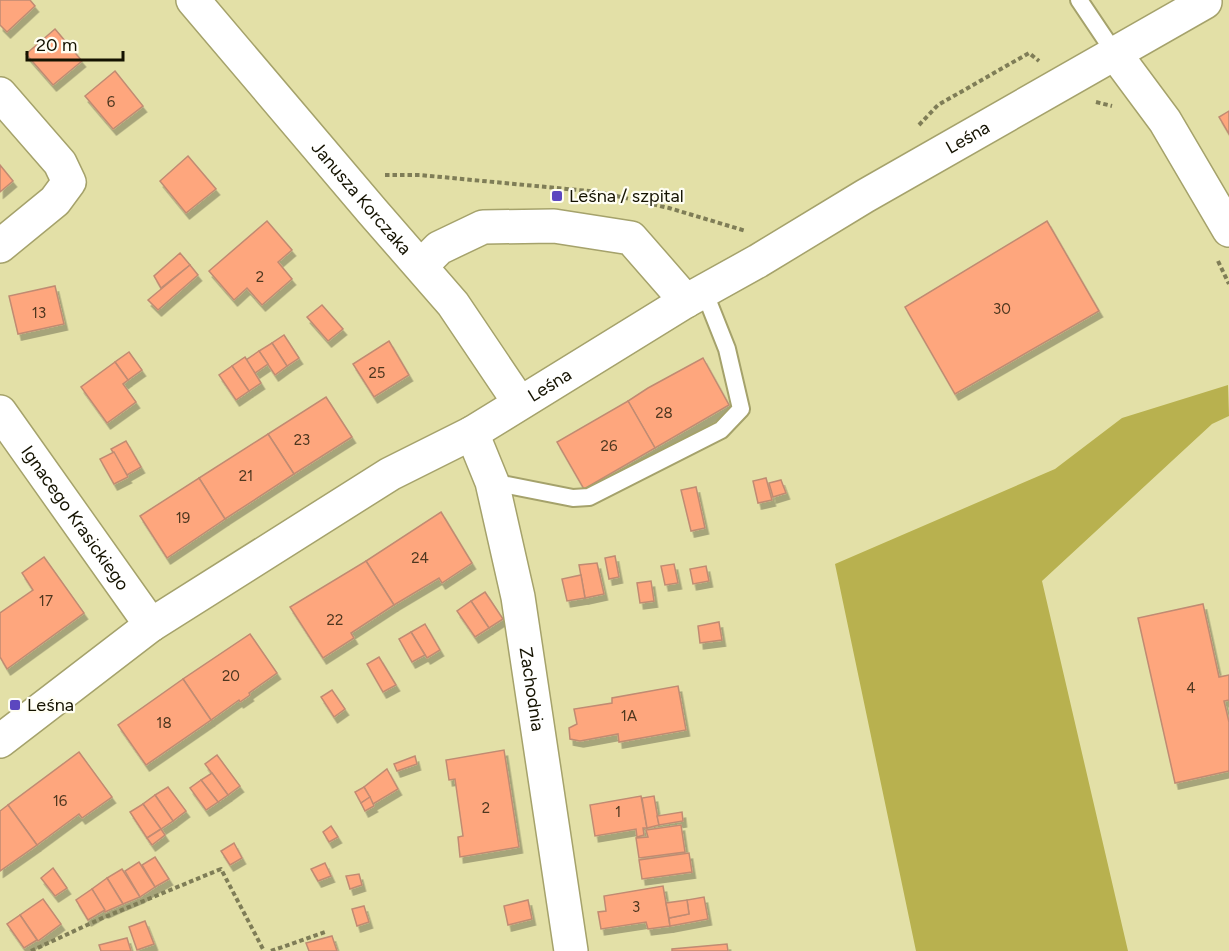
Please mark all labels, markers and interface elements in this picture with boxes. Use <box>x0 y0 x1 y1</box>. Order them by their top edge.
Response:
scale bar <box>27 24 123 62</box>
text: 20 m <box>36 34 77 56</box>
house number: 6 <box>107 93 116 111</box>
street label: Leśna <box>942 116 993 159</box>
street label: Janusza Korczaka <box>307 137 416 259</box>
place label: Leśna / szpital <box>569 185 684 207</box>
marker: Leśna / szpital <box>550 189 564 203</box>
house number: 2 <box>256 268 264 286</box>
house number: 30 <box>993 300 1011 318</box>
house number: 13 <box>32 304 46 322</box>
street label: Leśna <box>524 363 575 407</box>
house number: 25 <box>368 364 386 382</box>
house number: 28 <box>655 404 673 422</box>
house number: 23 <box>294 431 310 449</box>
house number: 26 <box>601 437 618 455</box>
street label: Ignacego Krasickiego <box>16 441 134 595</box>
house number: 21 <box>239 467 253 485</box>
house number: 19 <box>176 509 190 527</box>
house number: 24 <box>411 549 429 567</box>
house number: 17 <box>39 592 53 610</box>
house number: 22 <box>327 611 343 629</box>
street label: Zachodnia <box>515 646 549 733</box>
house number: 20 <box>222 667 240 685</box>
house number: 4 <box>1186 679 1196 697</box>
place label: Leśna <box>27 694 74 716</box>
marker: Leśna <box>8 698 22 712</box>
house number: 1A <box>621 707 637 725</box>
house number: 18 <box>156 714 172 732</box>
house number: 16 <box>53 792 68 810</box>
house number: 2 <box>482 799 490 817</box>
house number: 1 <box>615 803 621 821</box>
house number: 3 <box>632 898 640 916</box>

